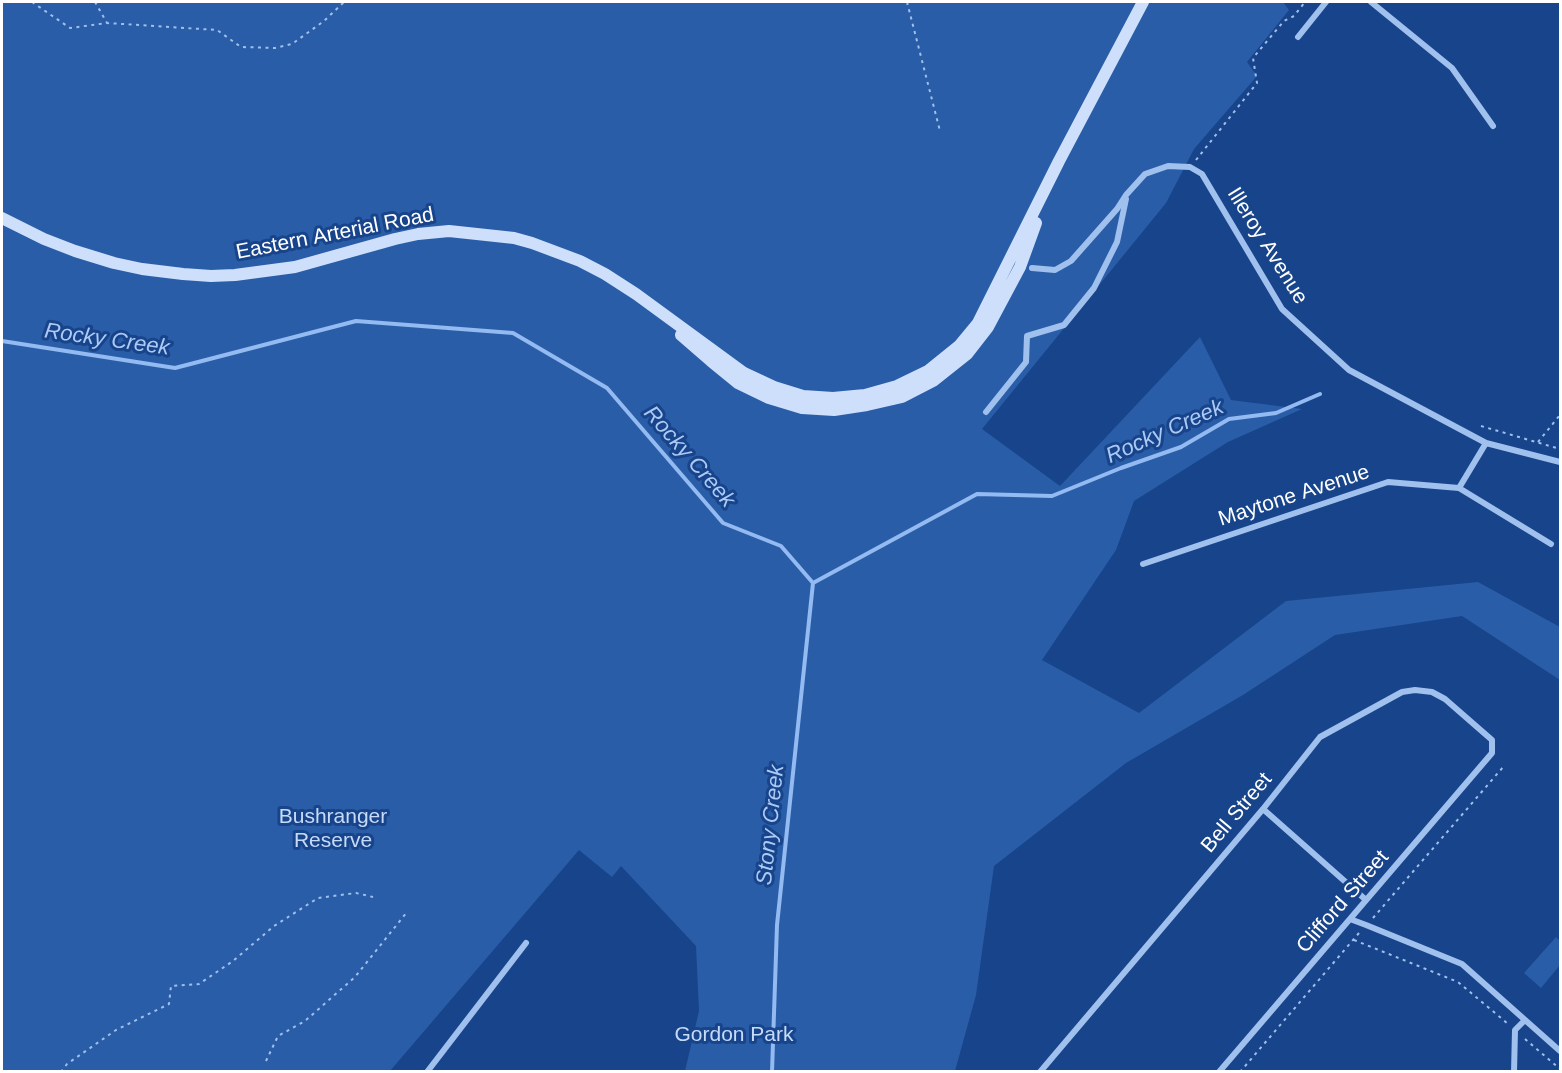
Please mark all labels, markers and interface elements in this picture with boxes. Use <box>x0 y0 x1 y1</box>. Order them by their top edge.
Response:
street label: Illeroy Avenue <box>1221 183 1313 309</box>
street label: Eastern Arterial Road <box>234 202 436 266</box>
water label: Rocky Creek <box>43 318 171 362</box>
water label: Rocky Creek <box>1102 394 1228 470</box>
water label: Rocky Creek <box>638 401 740 513</box>
street label: Maytone Avenue <box>1215 460 1373 532</box>
water label: Stony Creek <box>752 763 790 887</box>
street label: Bell Street <box>1196 768 1278 858</box>
park label: Bushranger Reserve <box>279 804 387 854</box>
street label: Clifford Street <box>1292 845 1394 959</box>
park label: Gordon Park <box>674 1022 794 1048</box>

